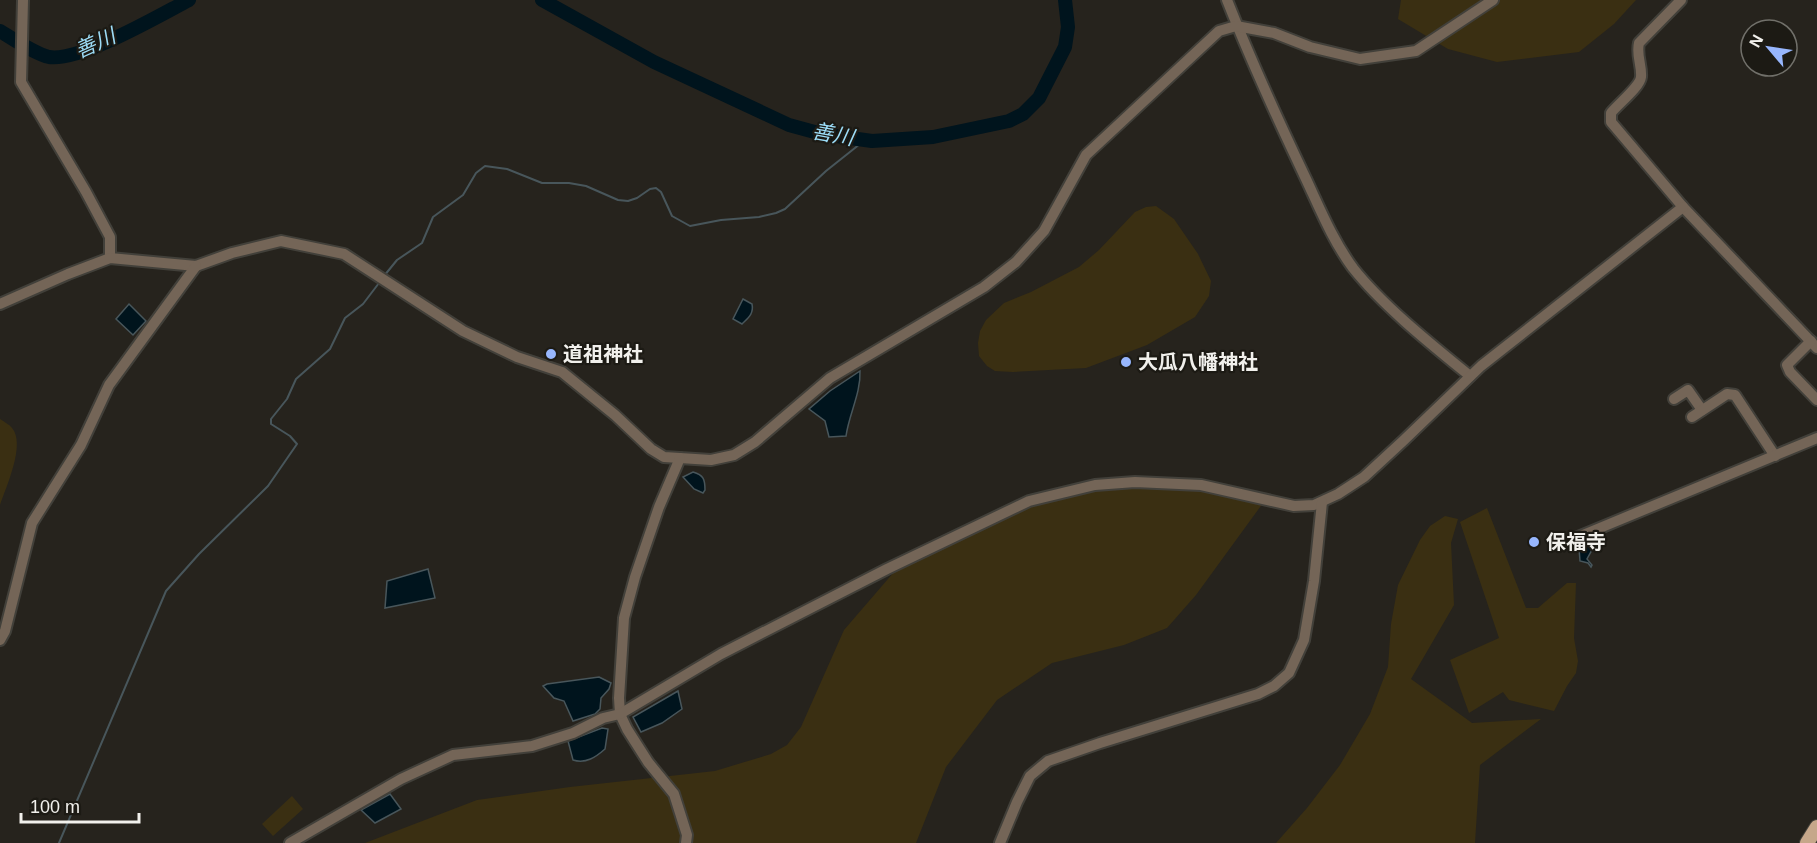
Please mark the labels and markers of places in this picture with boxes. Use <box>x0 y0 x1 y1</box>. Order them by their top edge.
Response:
place label: 道祖神社 <box>563 343 643 365</box>
marker: 道祖神社 <box>544 347 558 361</box>
place label: 大瓜八幡神社 <box>1138 351 1258 373</box>
marker: 大瓜八幡神社 <box>1119 355 1133 369</box>
place label: 保福寺 <box>1546 531 1606 553</box>
marker: 保福寺 <box>1527 535 1541 549</box>

